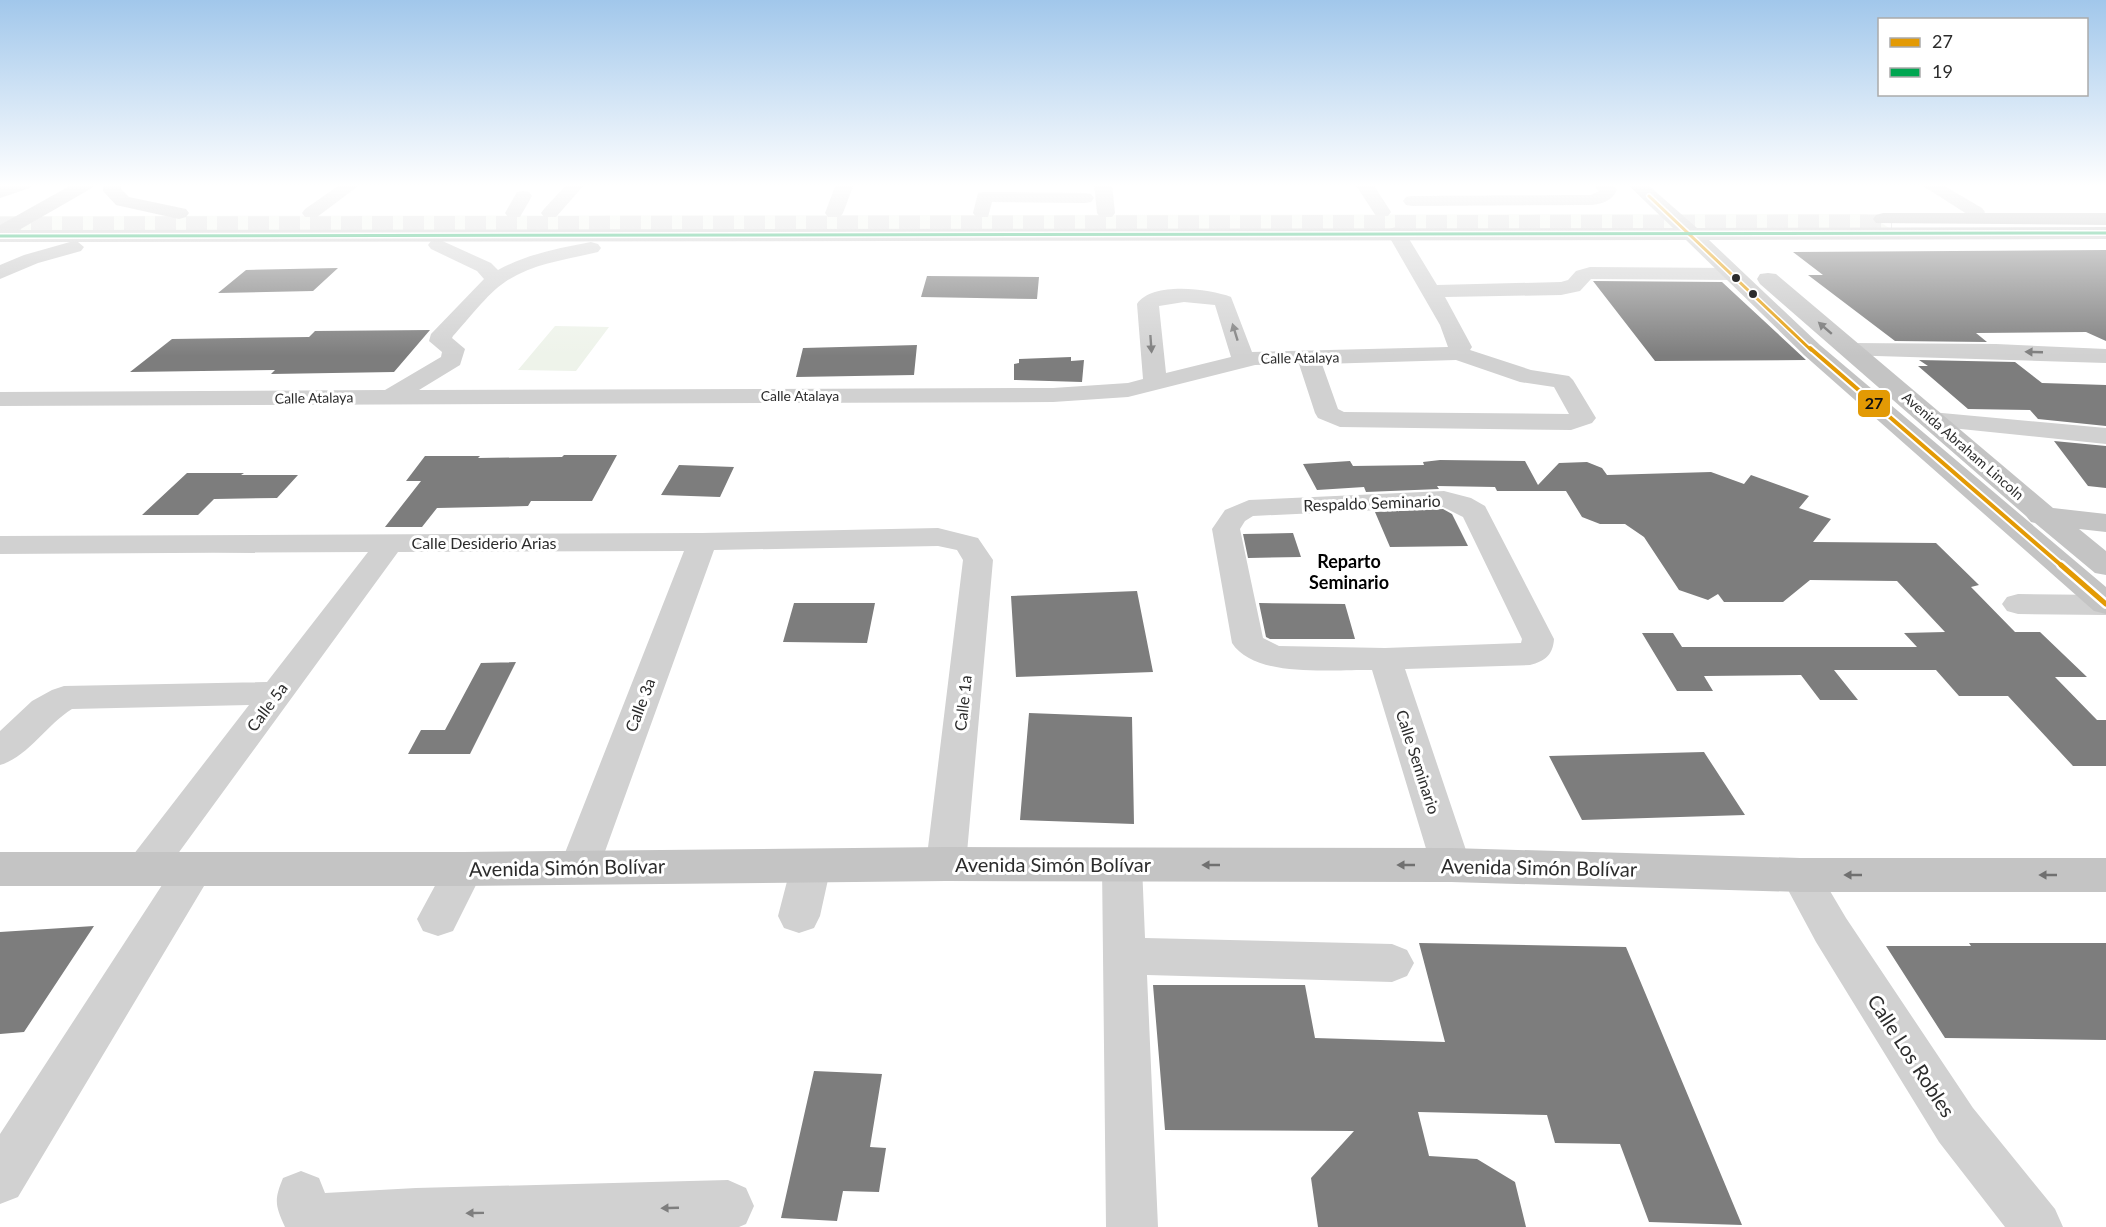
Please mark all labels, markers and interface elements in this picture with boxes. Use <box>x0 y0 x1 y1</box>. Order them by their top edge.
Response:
legend <box>1878 18 2088 96</box>
text: 27 <box>1932 30 1953 52</box>
text: 19 <box>1932 60 1953 82</box>
unlabelled marker <box>1730 272 1742 284</box>
unlabelled marker <box>1747 288 1759 300</box>
one-way arrow <box>1818 322 1833 335</box>
one-way arrow <box>1230 323 1239 341</box>
one-way arrow <box>1147 334 1156 353</box>
street label: Calle Atalaya <box>1261 348 1339 367</box>
one-way arrow <box>2024 348 2043 357</box>
street label: Calle Atalaya <box>761 387 839 404</box>
street label: Calle Atalaya <box>275 388 353 407</box>
street label: Avenida Abraham Lincoln <box>1899 388 2028 503</box>
line badge: 27 <box>1857 389 1891 418</box>
text: 27 <box>1865 393 1883 412</box>
street label: Respaldo Seminario <box>1303 491 1441 514</box>
street label: Calle Desiderio Arias <box>411 533 557 552</box>
district label: Reparto Seminario <box>1309 550 1389 593</box>
street label: Calle 1a <box>950 674 975 732</box>
street label: Calle 3a <box>621 675 658 734</box>
street label: Calle 5a <box>242 679 291 735</box>
street label: Calle Seminario <box>1393 707 1444 816</box>
street label: Avenida Simón Bolívar <box>955 852 1152 876</box>
street label: Avenida Simón Bolívar <box>469 853 666 881</box>
street label: Avenida Simón Bolívar <box>1441 853 1638 881</box>
one-way arrow <box>1201 860 1220 870</box>
one-way arrow <box>1396 860 1415 870</box>
one-way arrow <box>1843 870 1862 880</box>
one-way arrow <box>2038 870 2057 880</box>
street label: Calle Los Robles <box>1863 990 1960 1121</box>
one-way arrow <box>660 1204 679 1213</box>
one-way arrow <box>466 1208 485 1218</box>

